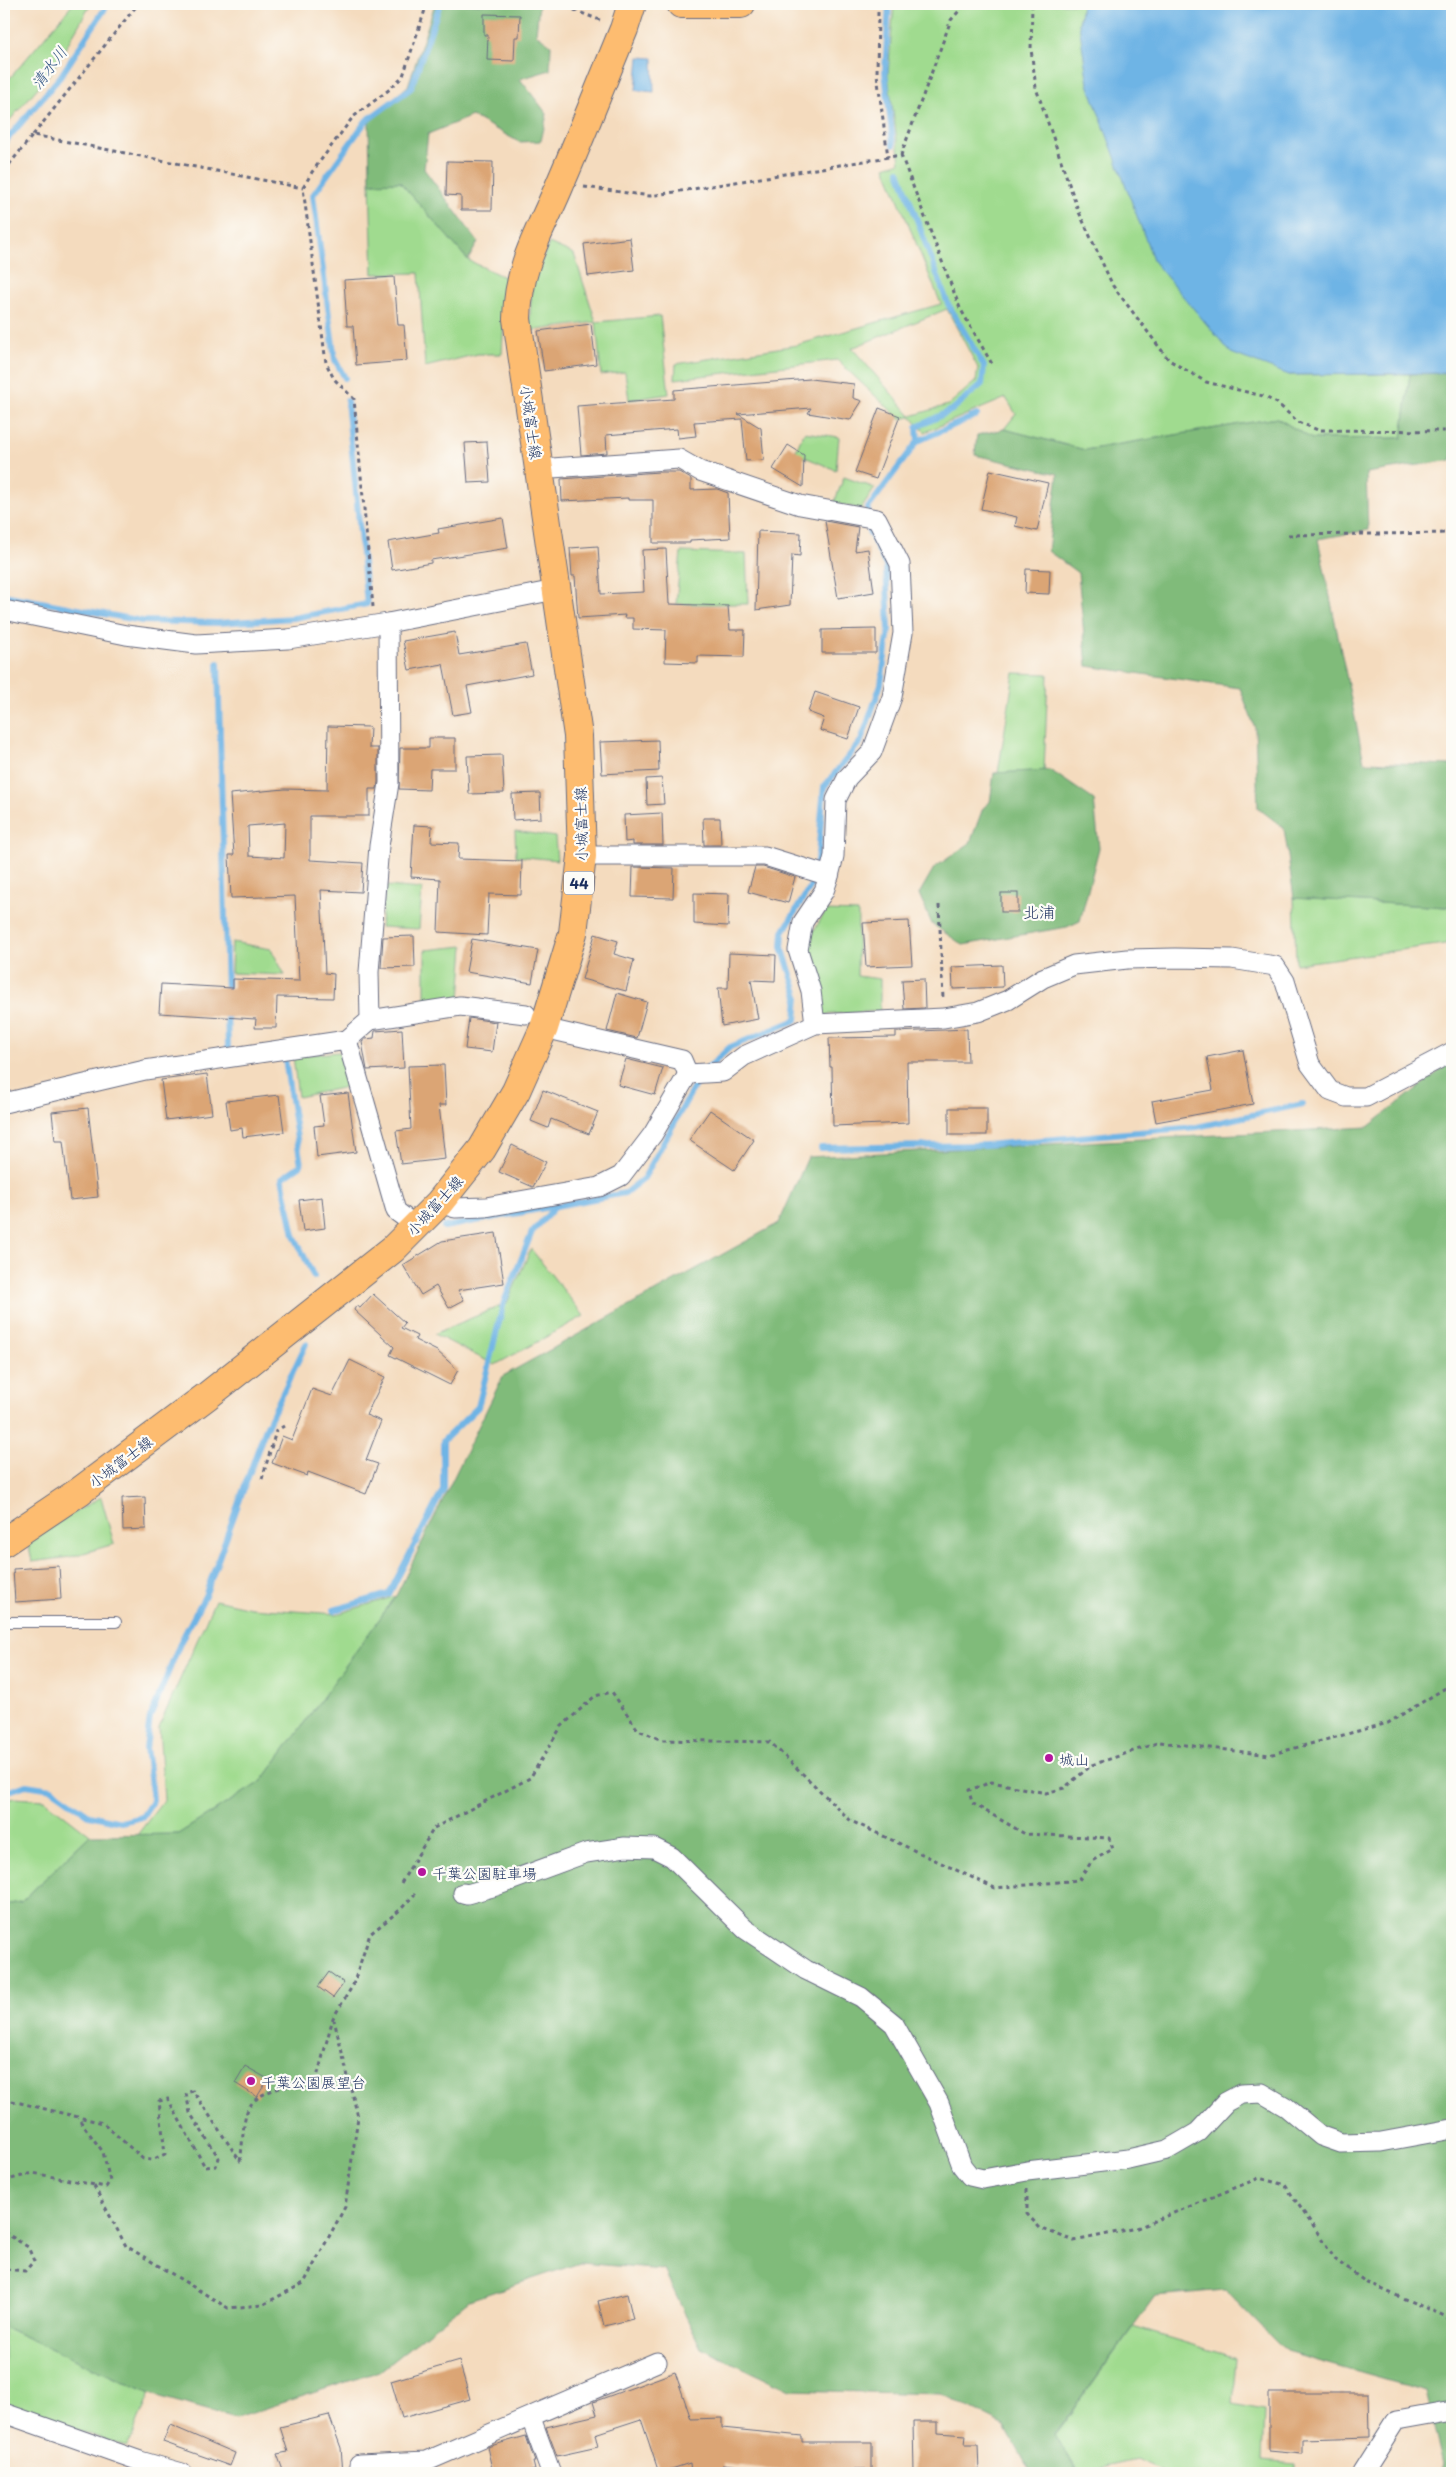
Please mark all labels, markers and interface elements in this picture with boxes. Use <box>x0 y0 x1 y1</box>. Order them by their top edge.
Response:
water label: 清水川 <box>24 41 72 93</box>
street label: 小城富士線 <box>515 383 549 461</box>
street label: 小城富士線 <box>568 786 592 862</box>
road number: 44 <box>564 871 594 894</box>
district label: 北浦 <box>1023 899 1055 923</box>
street label: 小城富士線 <box>400 1169 468 1241</box>
street label: 小城富士線 <box>83 1429 157 1493</box>
place label: 城山 <box>1059 1747 1089 1770</box>
marker: 城山 <box>1043 1752 1055 1764</box>
place label: 千葉公園駐車場 <box>432 1861 537 1884</box>
marker: 千葉公園駐車場 <box>416 1866 428 1878</box>
place label: 千葉公園展望台 <box>261 2070 366 2093</box>
marker: 千葉公園展望台 <box>245 2075 257 2087</box>

